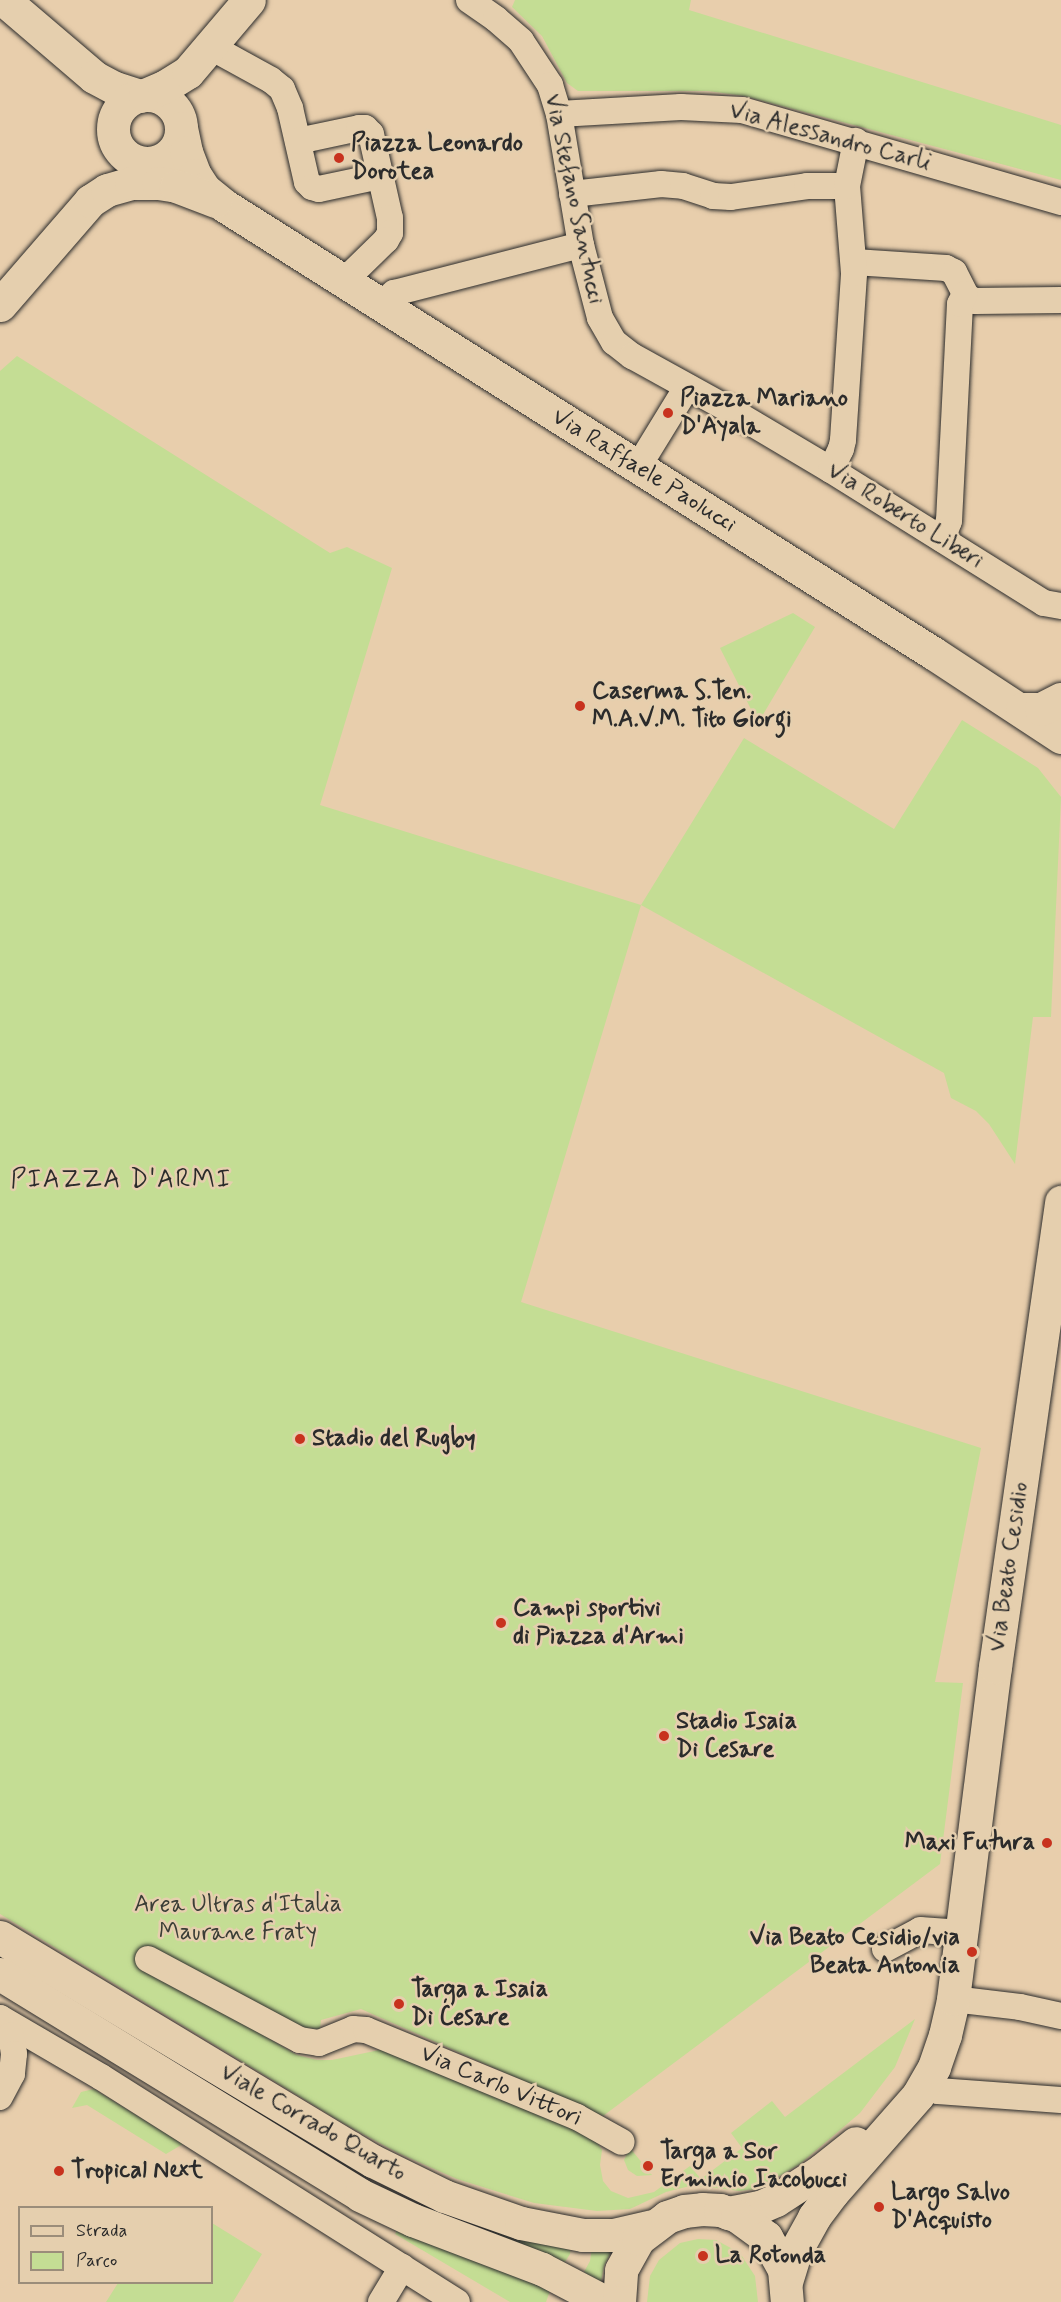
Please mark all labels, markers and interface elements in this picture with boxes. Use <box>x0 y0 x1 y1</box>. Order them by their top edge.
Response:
street label: Via Stefano Santucci <box>538 94 610 304</box>
street label: Via Alessandro Carli <box>725 96 935 178</box>
place label: Piazza Leonardo Dorotea <box>351 130 523 186</box>
marker: Piazza Leonardo Dorotea <box>332 151 346 165</box>
place label: Piazza Mariano D'Ayala <box>680 385 848 441</box>
street label: Via Raffaele Paolucci <box>547 403 741 539</box>
marker: Piazza Mariano D'Ayala <box>661 406 675 420</box>
street label: Via Roberto Liberi <box>821 456 989 576</box>
place label: Caserma S.Ten. M.A.V.M. Tito Giorgi <box>592 678 791 734</box>
marker: Caserma S.Ten. M.A.V.M. Tito Giorgi <box>573 699 587 713</box>
district label: PIAZZA D'ARMI <box>11 1165 231 1197</box>
place label: Stadio del Rugby <box>312 1425 475 1453</box>
marker: Stadio del Rugby <box>293 1432 307 1446</box>
street label: Via Beato Cesidio <box>983 1479 1035 1655</box>
place label: Campi sportivi di Piazza d'Armi <box>513 1595 683 1651</box>
marker: Campi sportivi di Piazza d'Armi <box>494 1616 508 1630</box>
place label: Stadio Isaia Di Cesare <box>676 1708 797 1764</box>
marker: Stadio Isaia Di Cesare <box>657 1729 671 1743</box>
place label: Maxi Futura <box>908 1829 1035 1857</box>
marker: Maxi Futura <box>1040 1836 1054 1850</box>
park label: Area Ultras d'Italia Maurane Fraty <box>134 1891 342 1947</box>
place label: Via Beato Cesidio/via Beata Antonia <box>747 1924 960 1980</box>
marker: Via Beato Cesidio/via Beata Antonia <box>965 1945 979 1959</box>
place label: Targa a Isaia Di Cesare <box>411 1976 546 2032</box>
marker: Targa a Isaia Di Cesare <box>392 1997 406 2011</box>
street label: Via Carlo Vittori <box>417 2040 585 2132</box>
street label: Viale Corrado Quarto <box>214 2057 412 2189</box>
place label: Targa a Sor Erminio Iacobucci <box>660 2138 845 2194</box>
place label: Tropical Next <box>71 2157 203 2185</box>
marker: Targa a Sor Erminio Iacobucci <box>641 2159 655 2173</box>
marker: Tropical Next <box>52 2164 66 2178</box>
place label: Largo Salvo D'Acquisto <box>891 2179 1008 2235</box>
marker: Largo Salvo D'Acquisto <box>872 2200 886 2214</box>
legend <box>18 2206 213 2284</box>
text: Strada <box>76 2219 127 2243</box>
place label: La Rotonda <box>715 2242 833 2270</box>
text: Parco <box>76 2249 117 2273</box>
marker: La Rotonda <box>696 2249 710 2263</box>

